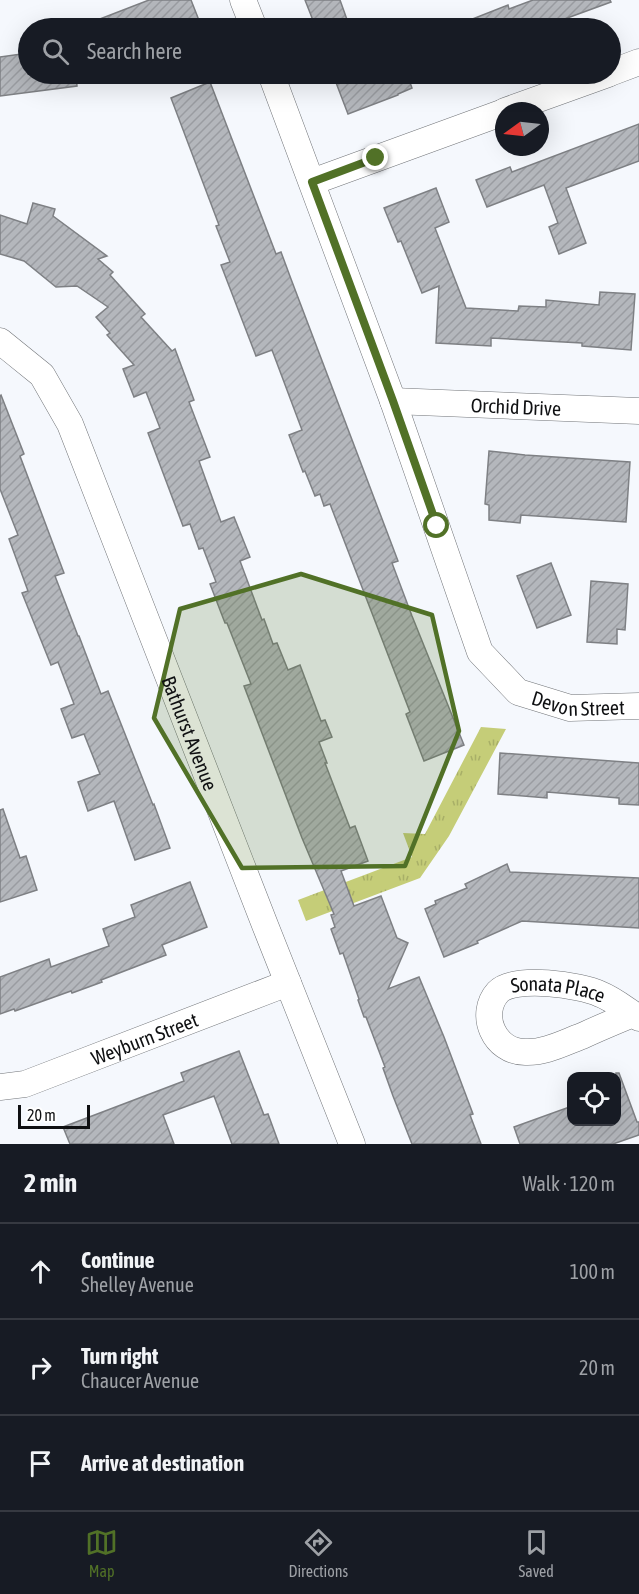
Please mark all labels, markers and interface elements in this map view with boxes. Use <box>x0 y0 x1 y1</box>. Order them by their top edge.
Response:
search box <box>18 18 621 84</box>
icon: search <box>39 35 72 68</box>
text: Search here <box>87 38 182 64</box>
north arrow <box>495 102 549 156</box>
route end <box>362 144 388 170</box>
street label: Orchid Drive <box>470 393 562 419</box>
route start <box>423 512 449 538</box>
street label: Bathurst Avenue <box>158 672 223 793</box>
street label: Devon Street <box>529 685 625 720</box>
street label: Sonata Place <box>509 971 609 1007</box>
street label: Weyburn Street <box>88 1007 201 1069</box>
map controls <box>567 1072 621 1126</box>
button: locate <box>567 1072 621 1126</box>
scale bar <box>18 1102 90 1130</box>
text: 20 m <box>27 1106 56 1124</box>
text: 2 min <box>24 1168 77 1198</box>
text: Walk · 120 m <box>523 1172 615 1195</box>
text: Continue <box>81 1247 155 1273</box>
icon: ahead <box>24 1255 57 1288</box>
text: 100 m <box>570 1260 615 1283</box>
text: Shelley Avenue <box>81 1273 194 1296</box>
text: Turn right <box>81 1343 158 1369</box>
icon: right <box>24 1351 57 1384</box>
text: 20 m <box>579 1356 615 1379</box>
text: Chaucer Avenue <box>81 1369 199 1392</box>
icon: arrive <box>24 1447 57 1480</box>
text: Arrive at destination <box>81 1450 244 1476</box>
tab: Map <box>85 1526 118 1580</box>
tab: Directions <box>288 1526 348 1580</box>
tab: Saved <box>518 1526 554 1580</box>

